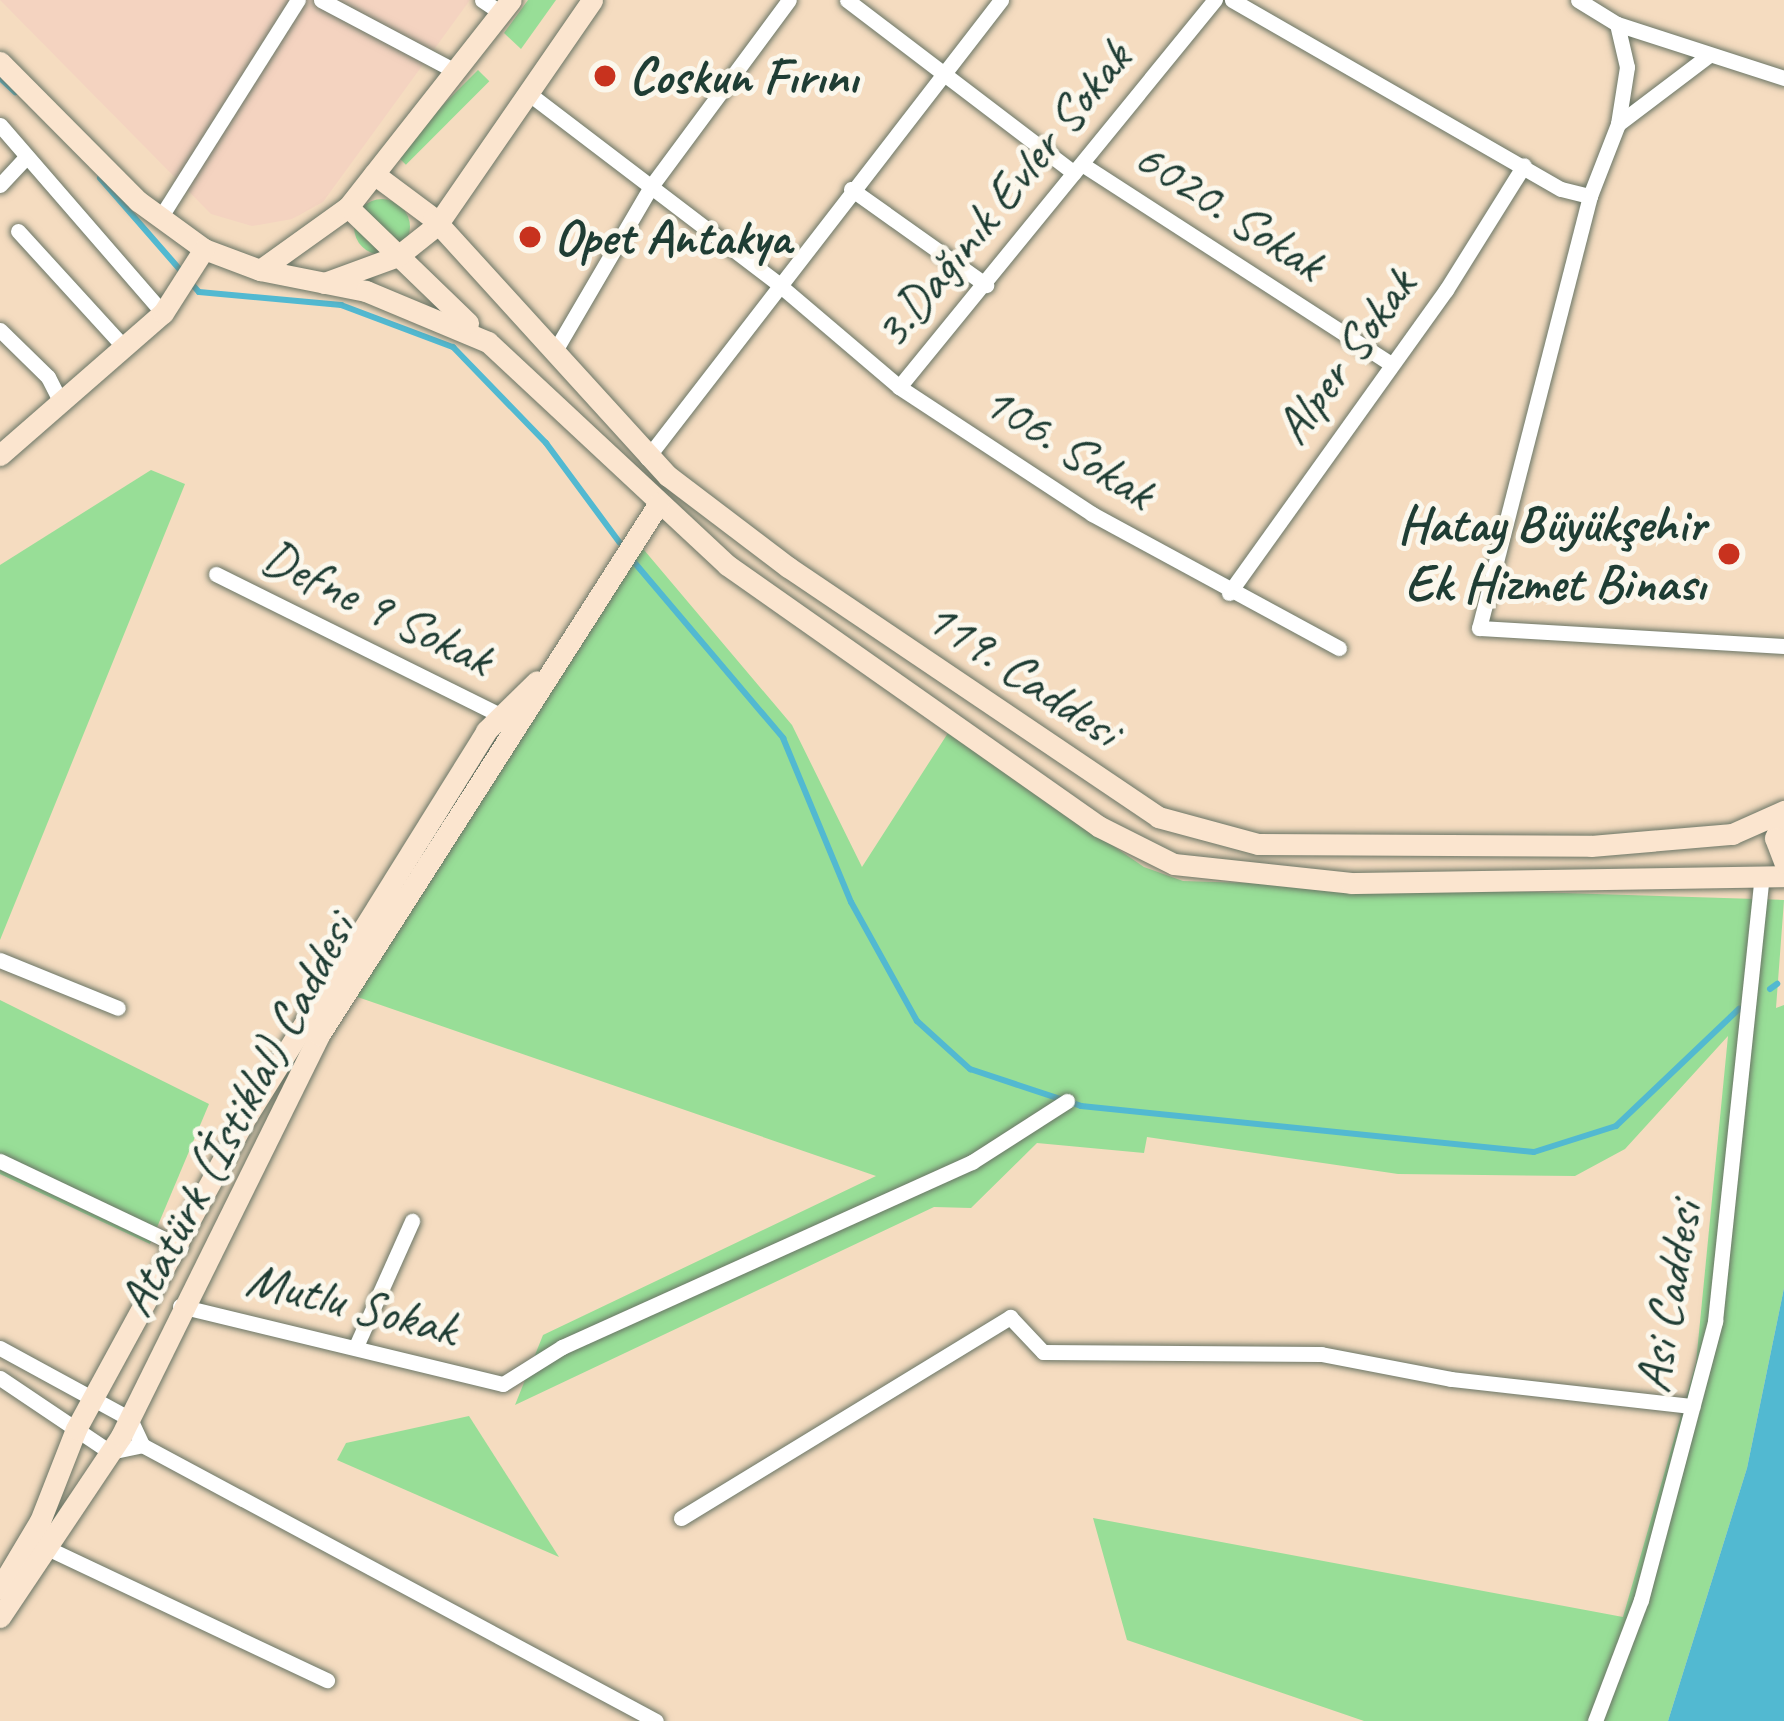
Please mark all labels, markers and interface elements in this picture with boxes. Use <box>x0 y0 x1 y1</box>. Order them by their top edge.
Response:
street label: 3.Dağınık Evler Sokak <box>860 30 1144 360</box>
place label: Coskun Fırını <box>629 45 857 107</box>
marker: Coskun Fırını <box>592 63 618 89</box>
street label: 6020. Sokak <box>1124 126 1336 294</box>
place label: Opet Antakya <box>554 206 792 268</box>
marker: Opet Antakya <box>517 224 543 250</box>
street label: Alper Sokak <box>1261 257 1429 455</box>
street label: 106. Sokak <box>972 369 1166 523</box>
place label: Hatay Büyükşehir Ek Hizmet Binası <box>1398 494 1705 614</box>
street label: Defne 9 Sokak <box>253 525 503 689</box>
marker: Hatay Büyükşehir Ek Hizmet Binası <box>1716 541 1742 567</box>
street label: 119. Caddesi <box>914 586 1132 760</box>
street label: Atatürk (İstiklal) Caddesi <box>104 904 368 1326</box>
street label: Asi Caddesi <box>1621 1196 1715 1398</box>
street label: Mutlu Sokak <box>242 1248 462 1358</box>

